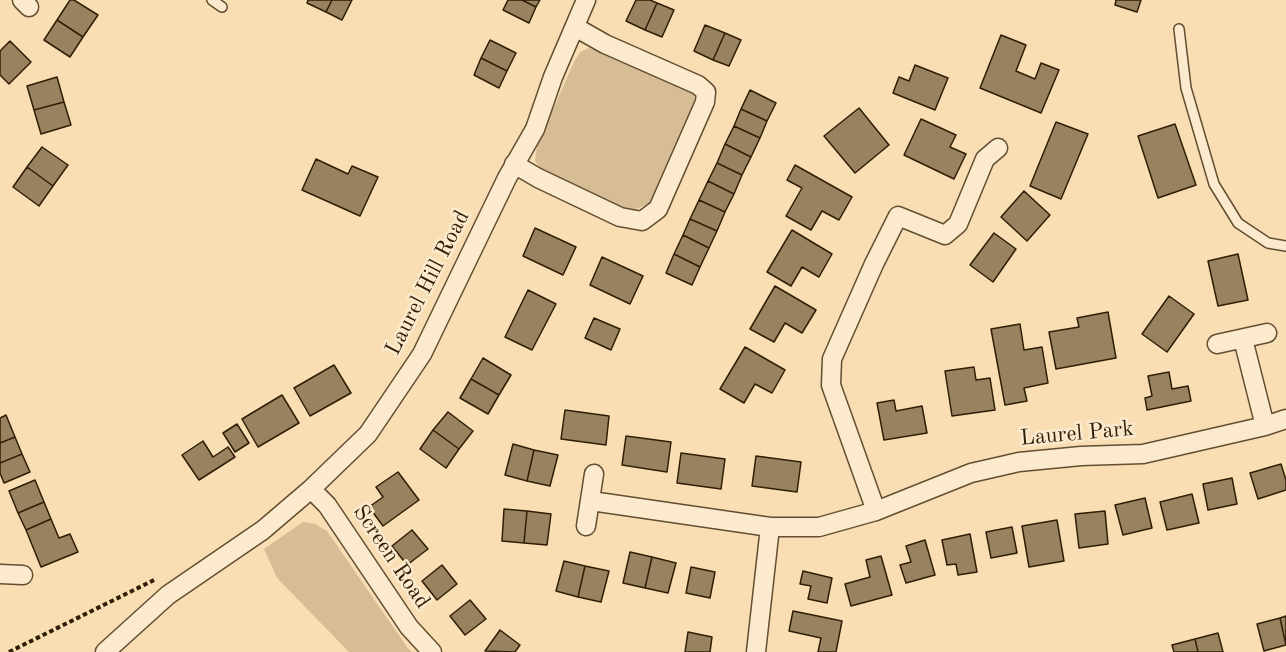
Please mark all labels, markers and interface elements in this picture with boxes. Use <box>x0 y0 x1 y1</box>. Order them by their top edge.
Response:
street label: Laurel Hill Road <box>380 206 476 360</box>
street label: Laurel Park <box>1019 416 1135 452</box>
street label: Screen Road <box>347 500 435 614</box>

